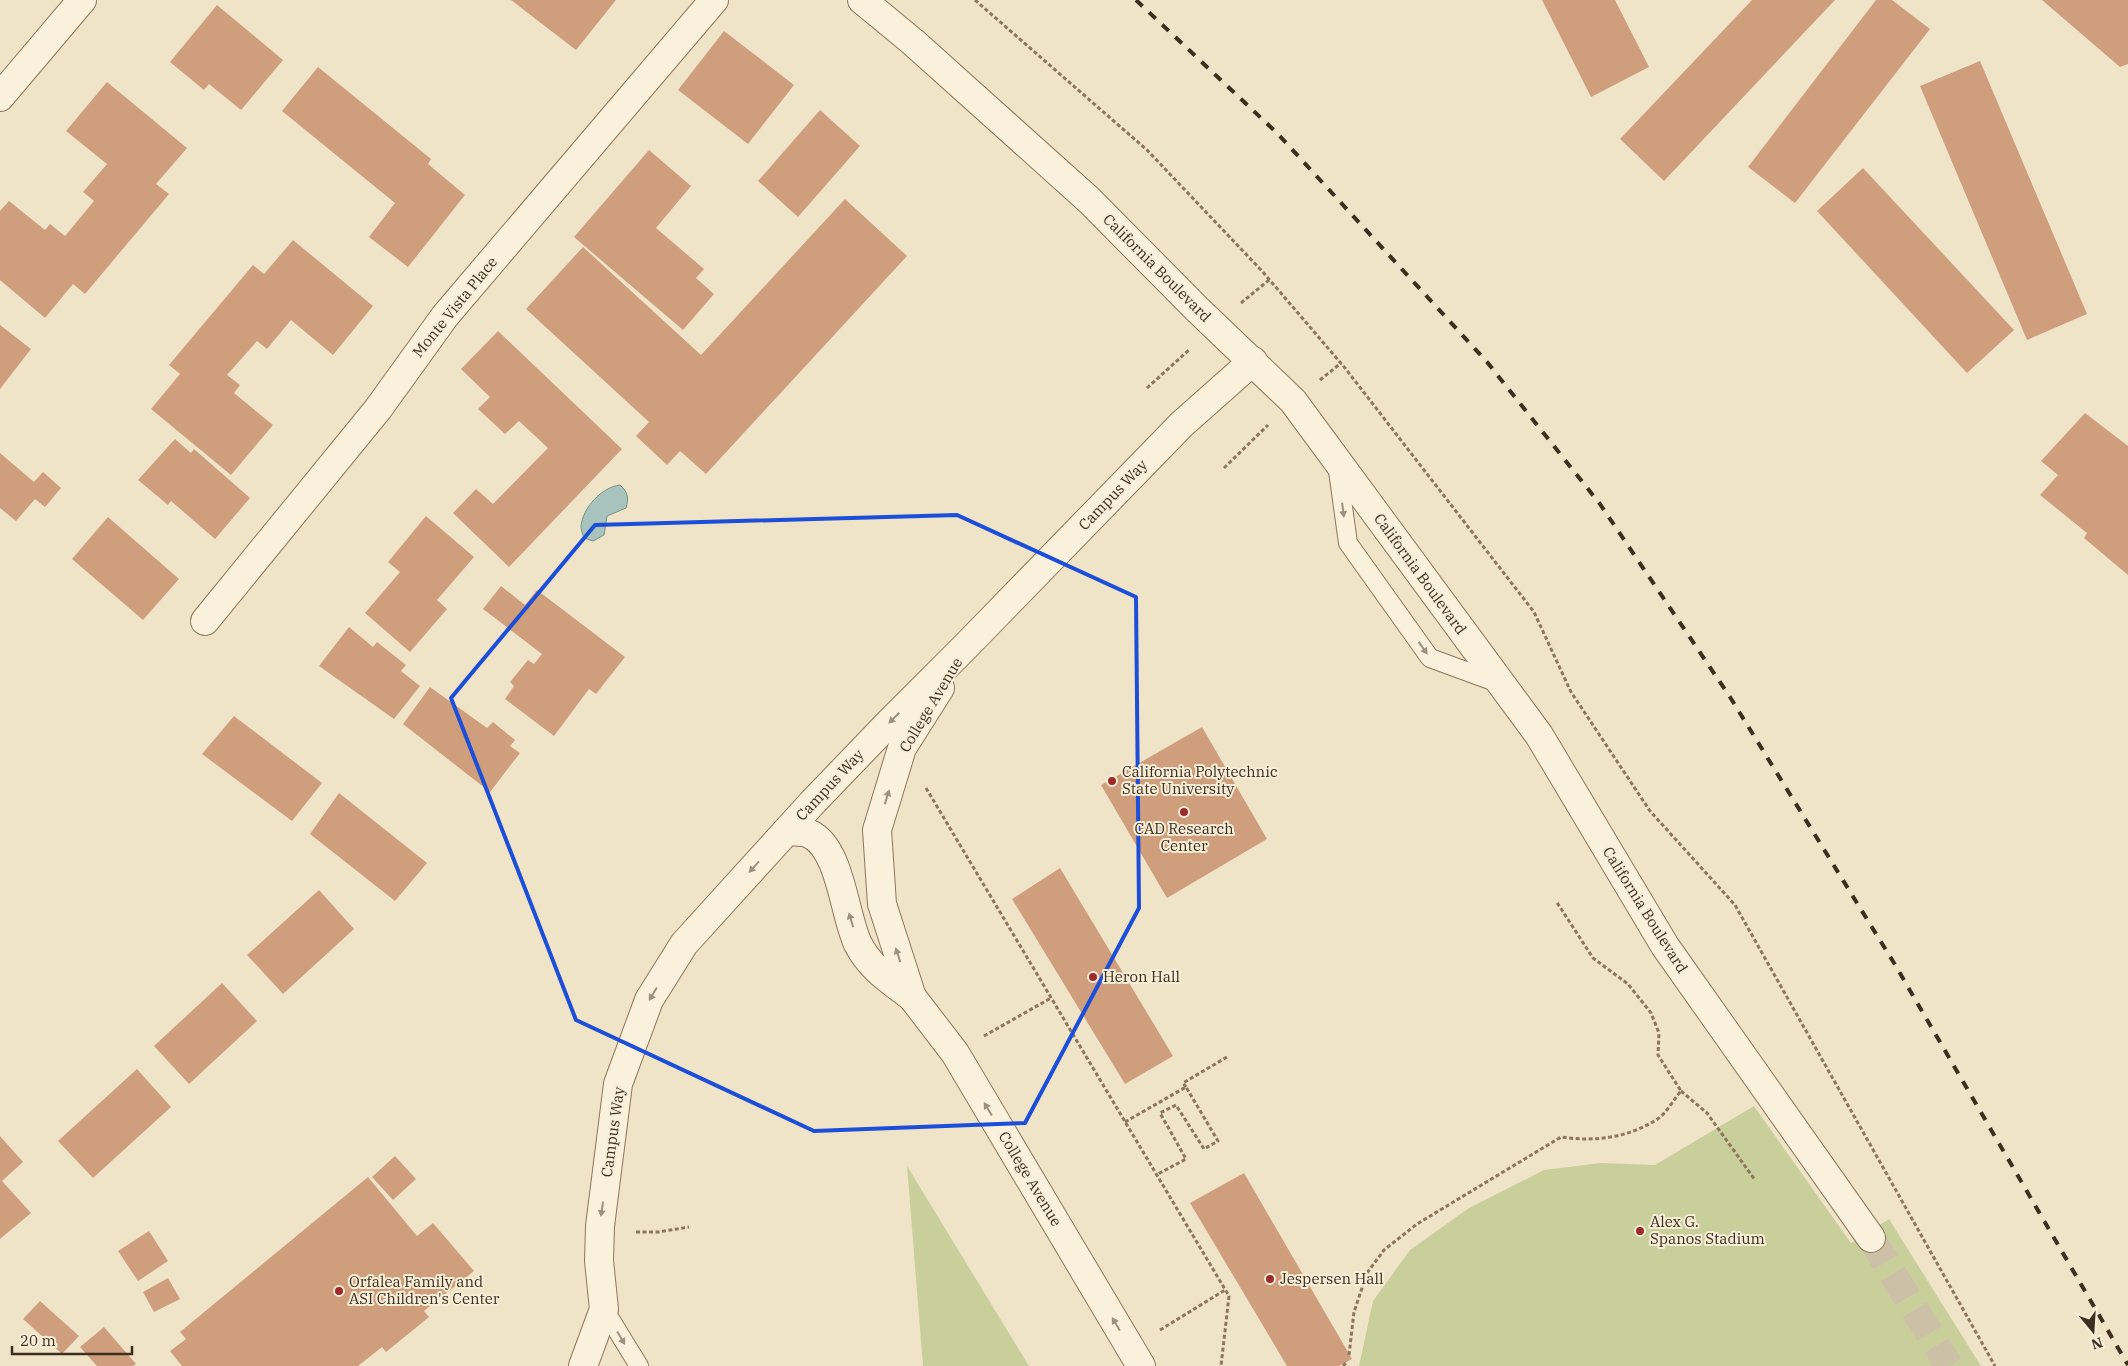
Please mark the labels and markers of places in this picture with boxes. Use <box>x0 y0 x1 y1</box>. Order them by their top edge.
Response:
place label: California Polytechnic State University <box>1122 762 1278 798</box>
marker: California Polytechnic State University <box>1106 775 1118 787</box>
marker: CAD Research Center <box>1178 806 1190 818</box>
place label: CAD Research Center <box>1134 819 1234 855</box>
place label: Heron Hall <box>1103 967 1180 986</box>
marker: Heron Hall <box>1087 971 1099 983</box>
place label: Alex G. Spanos Stadium <box>1650 1212 1765 1248</box>
marker: Alex G. Spanos Stadium <box>1634 1225 1646 1237</box>
place label: Jespersen Hall <box>1280 1269 1384 1288</box>
place label: Orfalea Family and ASI Children's Center <box>349 1272 500 1308</box>
marker: Jespersen Hall <box>1264 1273 1276 1285</box>
marker: Orfalea Family and ASI Children's Center <box>333 1285 345 1297</box>

